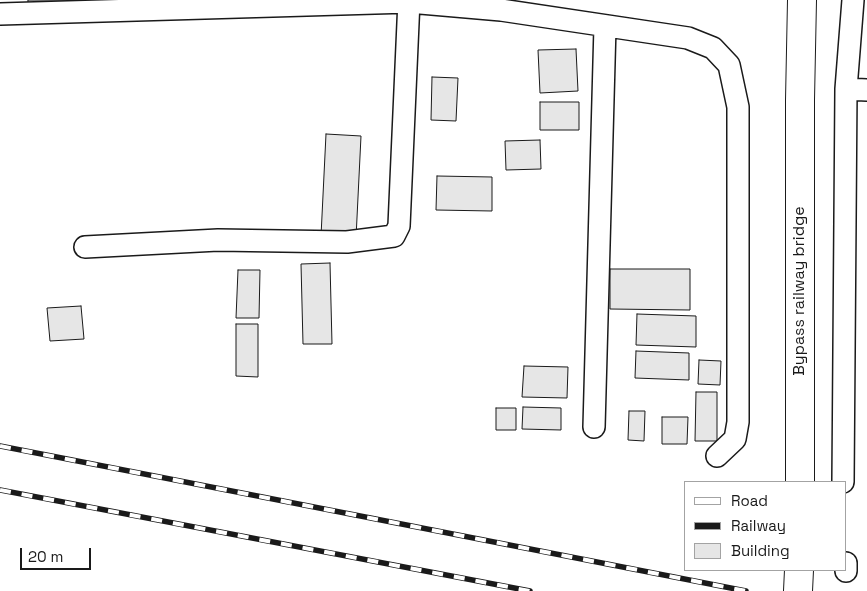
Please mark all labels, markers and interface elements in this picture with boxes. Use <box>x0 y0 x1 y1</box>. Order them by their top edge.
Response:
street label: Bypass railway bridge <box>790 206 810 376</box>
legend <box>684 481 847 571</box>
text: Road <box>731 491 768 510</box>
text: Railway <box>731 516 786 535</box>
scale bar <box>22 538 94 570</box>
text: Building <box>731 541 790 560</box>
text: 20 m <box>28 547 63 566</box>

